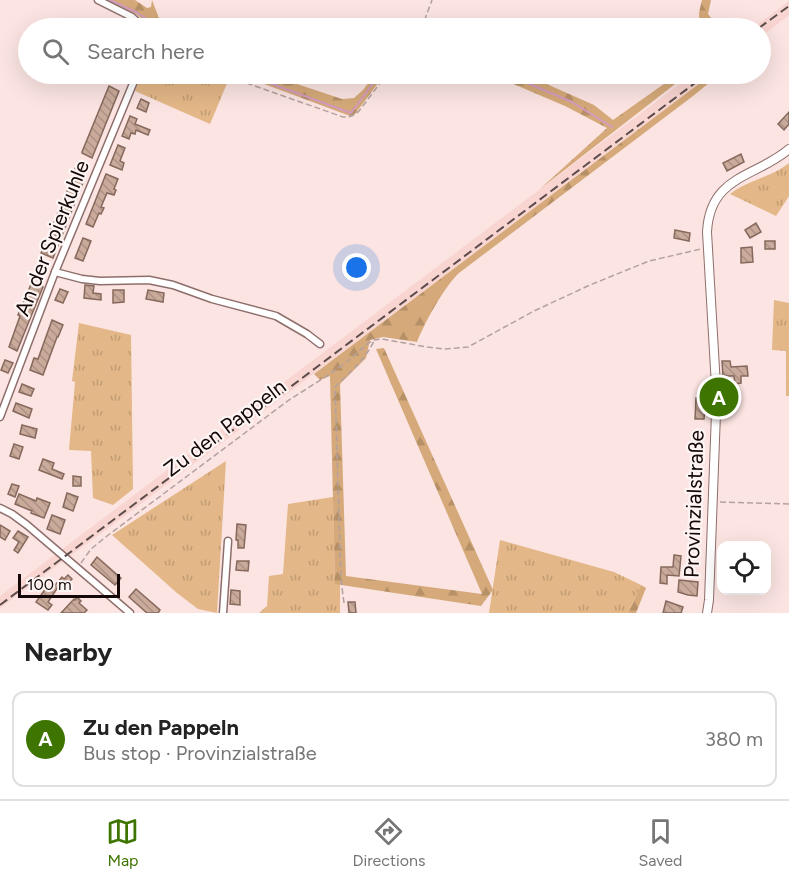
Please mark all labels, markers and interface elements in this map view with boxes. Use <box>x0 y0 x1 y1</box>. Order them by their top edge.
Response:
search box <box>18 18 771 84</box>
icon: search <box>39 35 72 68</box>
text: Search here <box>87 38 205 65</box>
street label: An der Spierkuhle <box>9 156 94 319</box>
your location <box>342 253 371 282</box>
street label: Zu den Pappeln <box>159 374 291 482</box>
pin: A <box>700 374 738 420</box>
street label: Provinzialstraße <box>678 430 709 578</box>
map controls <box>717 541 771 595</box>
button: locate <box>717 541 771 595</box>
scale bar <box>18 571 120 598</box>
text: 100 m <box>27 575 72 594</box>
text: Nearby <box>24 636 112 668</box>
text: Zu den Pappeln <box>83 714 239 741</box>
text: A <box>38 727 53 751</box>
text: 380 m <box>705 727 763 751</box>
text: Bus stop · Provinzialstraße <box>83 741 317 765</box>
tab: Map <box>106 815 139 870</box>
tab: Directions <box>352 815 425 870</box>
tab: Saved <box>638 815 683 870</box>

